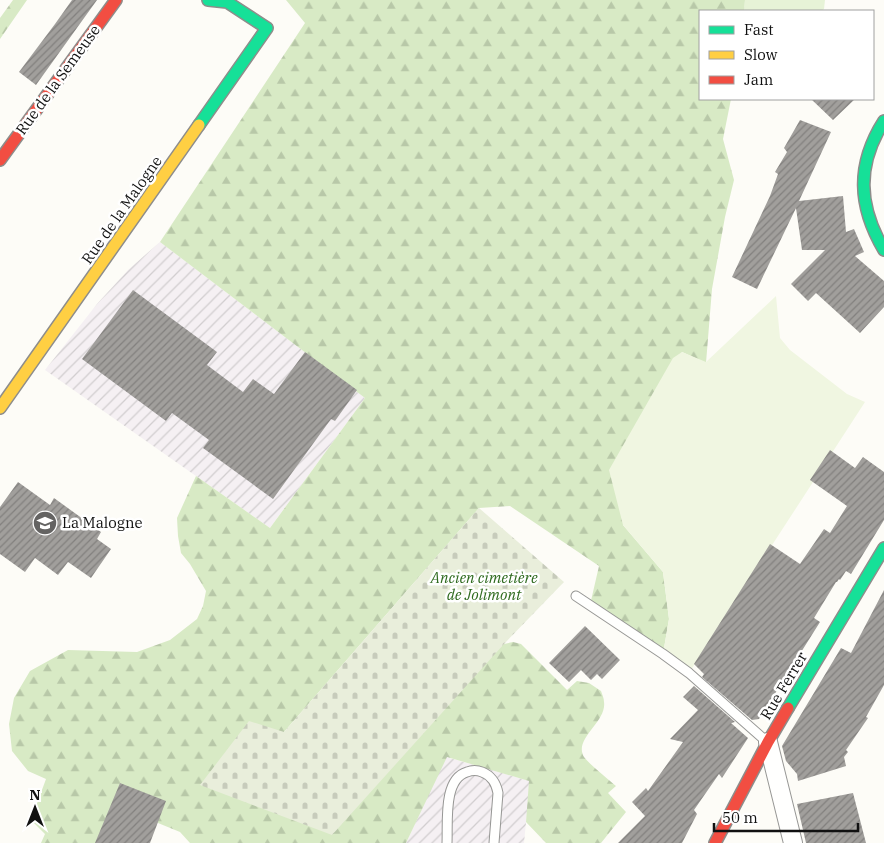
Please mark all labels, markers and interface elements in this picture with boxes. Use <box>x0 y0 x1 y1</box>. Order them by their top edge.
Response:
legend <box>699 10 874 100</box>
text: Fast <box>744 20 774 39</box>
street label: Rue de la Semeuse <box>11 21 104 138</box>
text: Slow <box>744 45 778 64</box>
text: Jam <box>744 70 773 89</box>
street label: Rue de la Malogne <box>77 152 166 267</box>
school or university icon: La Malogne <box>32 510 58 536</box>
place label: La Malogne <box>62 513 143 532</box>
park label: Ancien cimetière de Jolimont <box>429 568 538 604</box>
street label: Rue Ferrer <box>756 648 811 723</box>
north arrow <box>10 783 60 833</box>
text: N <box>29 786 41 804</box>
scale bar <box>714 800 858 832</box>
text: 50 m <box>722 808 758 827</box>

